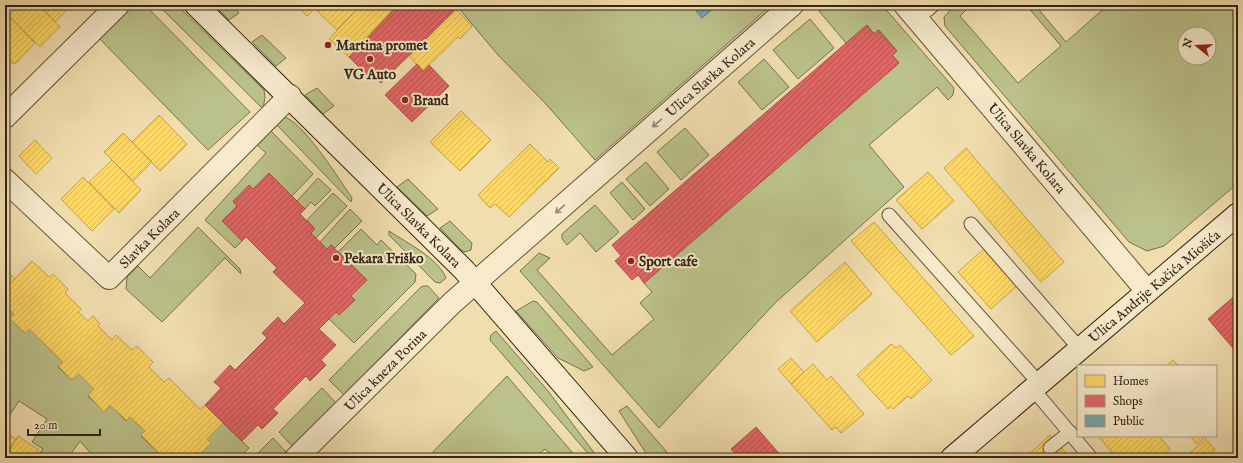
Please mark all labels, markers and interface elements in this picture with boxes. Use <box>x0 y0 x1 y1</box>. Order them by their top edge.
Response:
north arrow <box>1177 26 1217 66</box>
street label: Ulica Slavka Kolara <box>662 33 760 122</box>
text: N <box>1180 36 1197 51</box>
place label: Martina promet <box>336 37 428 55</box>
marker: Martina promet <box>323 40 333 50</box>
marker: VG Auto <box>365 54 375 64</box>
place label: VG Auto <box>343 66 397 84</box>
place label: Brand <box>413 92 449 110</box>
marker: Brand <box>400 95 410 105</box>
street label: Ulica Slavka Kolara <box>983 100 1070 198</box>
one-way arrow <box>652 119 663 128</box>
street label: Ulica Slavka Kolara <box>372 179 465 273</box>
street label: Slavka Kolara <box>116 204 184 273</box>
one-way arrow <box>555 205 565 214</box>
street label: Ulica Andrije Kačića Miošića <box>1085 226 1225 347</box>
place label: Pekara Friško <box>344 250 424 268</box>
marker: Pekara Friško <box>331 253 341 263</box>
place label: Sport cafe <box>639 253 698 271</box>
marker: Sport cafe <box>626 256 636 266</box>
street label: Ulica kneza Porina <box>341 325 431 416</box>
legend <box>1077 365 1217 437</box>
text: Homes <box>1113 374 1149 389</box>
text: Shops <box>1113 394 1143 410</box>
scale bar <box>28 411 100 437</box>
text: Public <box>1113 414 1144 429</box>
text: 20 m <box>34 418 57 433</box>

